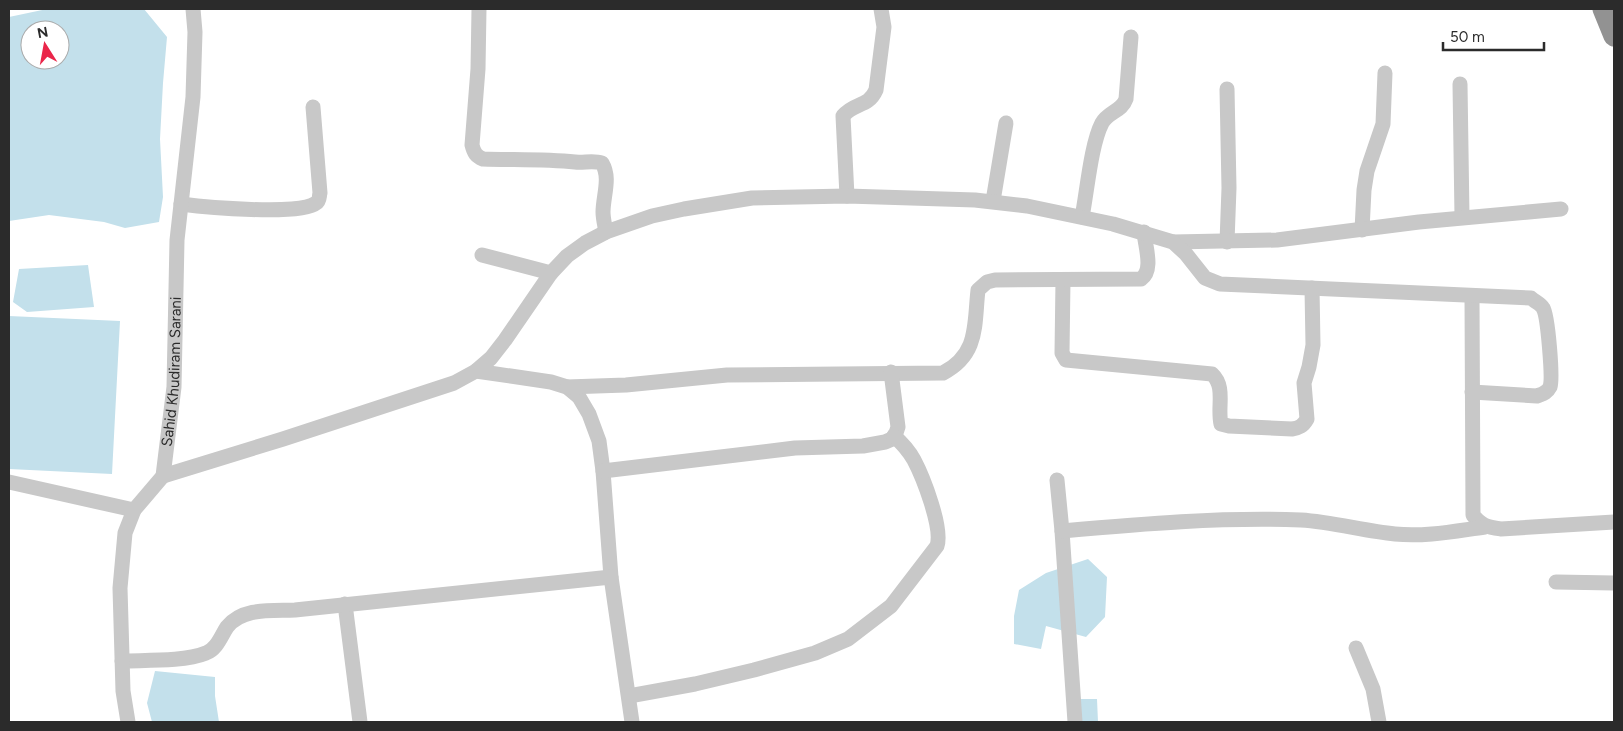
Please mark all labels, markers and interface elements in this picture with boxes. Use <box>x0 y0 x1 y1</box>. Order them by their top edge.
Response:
north arrow <box>20 20 70 70</box>
scale bar <box>1443 20 1544 52</box>
text: N <box>36 23 50 42</box>
text: 50 m <box>1450 28 1485 46</box>
street label: Sahid Khudiram Sarani <box>158 297 185 447</box>

